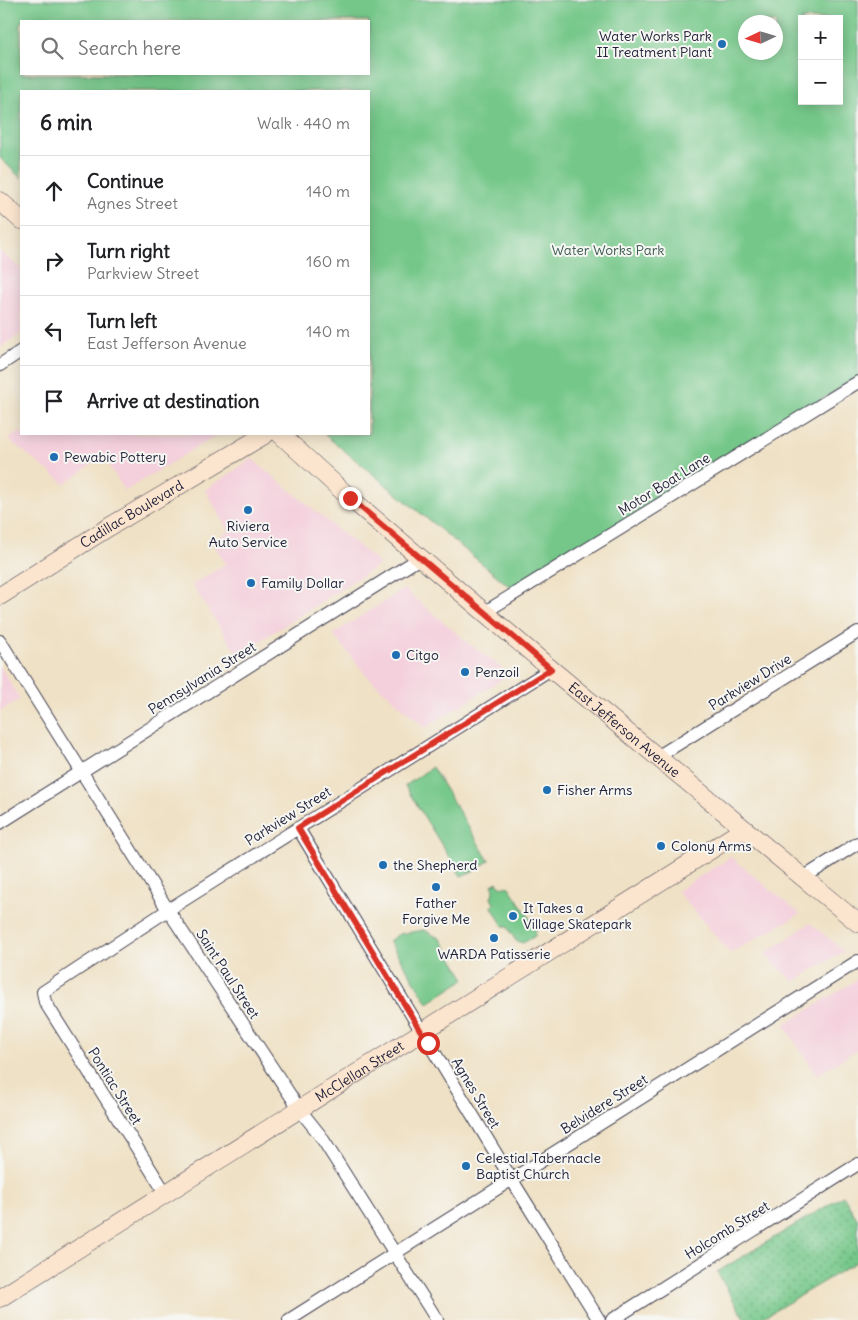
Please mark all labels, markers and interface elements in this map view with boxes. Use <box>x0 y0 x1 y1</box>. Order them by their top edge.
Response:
north arrow <box>738 15 783 60</box>
map controls <box>798 15 843 105</box>
button: + <box>798 15 843 60</box>
search box <box>20 20 370 75</box>
place label: Water Works Park II Treatment Plant <box>596 27 712 61</box>
icon: search <box>38 34 66 62</box>
text: Search here <box>78 36 181 60</box>
marker: Water Works Park II Treatment Plant <box>716 38 728 50</box>
button: − <box>798 60 843 105</box>
text: 6 min <box>40 109 92 136</box>
text: Walk · 440 m <box>257 113 350 133</box>
text: Continue <box>87 169 164 193</box>
icon: ahead <box>40 177 68 205</box>
text: 140 m <box>306 181 350 201</box>
text: Agnes Street <box>87 193 178 213</box>
text: Turn right <box>87 239 170 263</box>
park label: Water Works Park <box>552 241 665 259</box>
icon: right <box>40 247 68 275</box>
text: 160 m <box>306 251 350 271</box>
text: Parkview Street <box>87 263 199 283</box>
text: Turn left <box>87 309 157 333</box>
icon: left <box>40 317 68 345</box>
text: 140 m <box>306 321 350 341</box>
text: East Jefferson Avenue <box>87 333 247 353</box>
icon: arrive <box>40 387 68 415</box>
text: Arrive at destination <box>87 389 260 413</box>
place label: Pewabic Pottery <box>64 448 166 466</box>
street label: Motor Boat Lane <box>615 449 713 519</box>
marker: Pewabic Pottery <box>48 451 60 463</box>
street label: Cadillac Boulevard <box>76 476 187 552</box>
route end <box>339 487 362 510</box>
marker: Riviera Auto Service <box>242 504 254 516</box>
place label: Riviera Auto Service <box>209 517 287 551</box>
place label: Family Dollar <box>261 574 344 592</box>
marker: Family Dollar <box>245 577 257 589</box>
street label: Pennsylvania Street <box>145 637 259 718</box>
place label: Citgo <box>406 646 439 664</box>
marker: Citgo <box>390 649 402 661</box>
street label: Parkview Drive <box>705 650 795 714</box>
place label: Penzoil <box>475 663 519 681</box>
marker: Penzoil <box>459 666 471 678</box>
street label: East Jefferson Avenue <box>565 678 684 781</box>
place label: Fisher Arms <box>557 781 632 799</box>
street label: Parkview Street <box>242 782 335 850</box>
marker: Fisher Arms <box>541 784 553 796</box>
place label: Colony Arms <box>671 837 752 855</box>
marker: Colony Arms <box>655 840 667 852</box>
place label: the Shepherd <box>393 856 477 874</box>
marker: the Shepherd <box>377 859 389 871</box>
marker: Father Forgive Me <box>430 881 442 893</box>
place label: Father Forgive Me <box>402 894 470 928</box>
place label: It Takes a Village Skatepark <box>523 899 632 933</box>
marker: It Takes a Village Skatepark <box>507 910 519 922</box>
street label: Saint Paul Street <box>192 926 264 1022</box>
marker: WARDA Patisserie <box>488 932 500 944</box>
place label: WARDA Patisserie <box>437 945 551 963</box>
route start <box>417 1032 440 1055</box>
street label: McClellan Street <box>312 1037 407 1106</box>
street label: Pontiac Street <box>84 1044 146 1128</box>
street label: Agnes Street <box>448 1054 504 1132</box>
street label: Belvidere Street <box>557 1070 651 1138</box>
place label: Celestial Tabernacle Baptist Church <box>476 1149 601 1183</box>
marker: Celestial Tabernacle Baptist Church <box>460 1160 472 1172</box>
street label: Holcomb Street <box>681 1197 773 1263</box>

